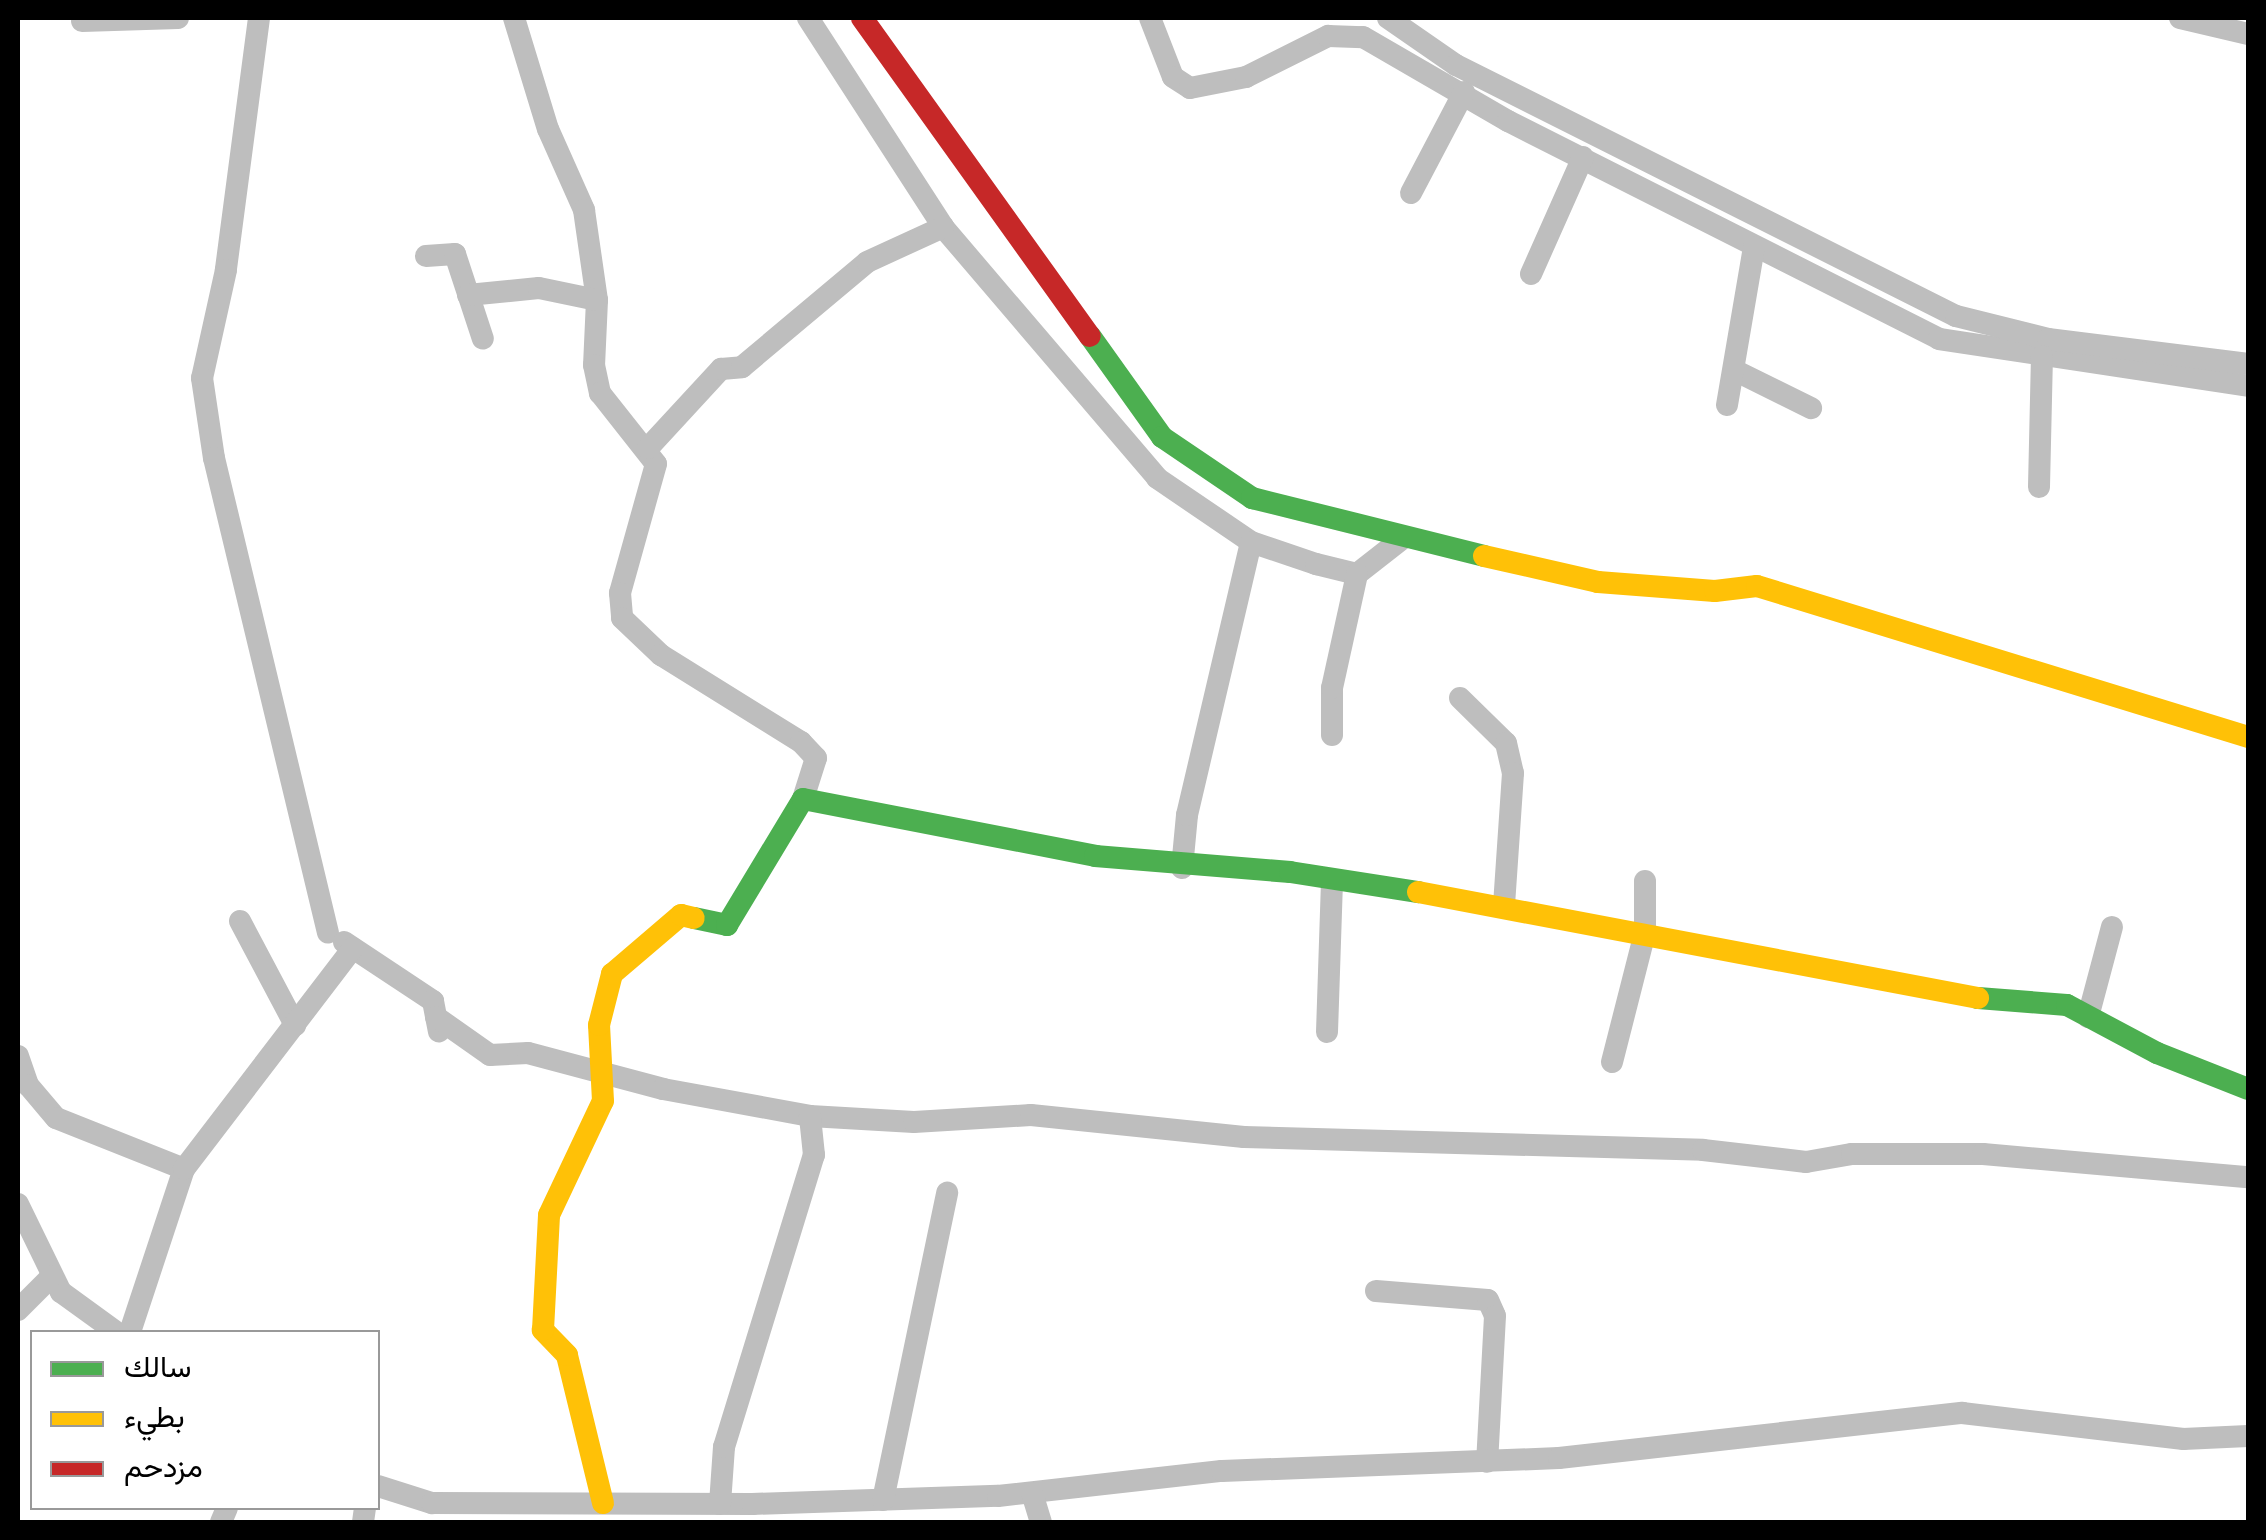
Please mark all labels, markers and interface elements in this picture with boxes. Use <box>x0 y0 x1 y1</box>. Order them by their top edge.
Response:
legend <box>30 1330 380 1510</box>
text: سالك <box>124 1350 191 1383</box>
text: بطيء <box>124 1400 185 1433</box>
text: مزدحم <box>124 1450 203 1483</box>

